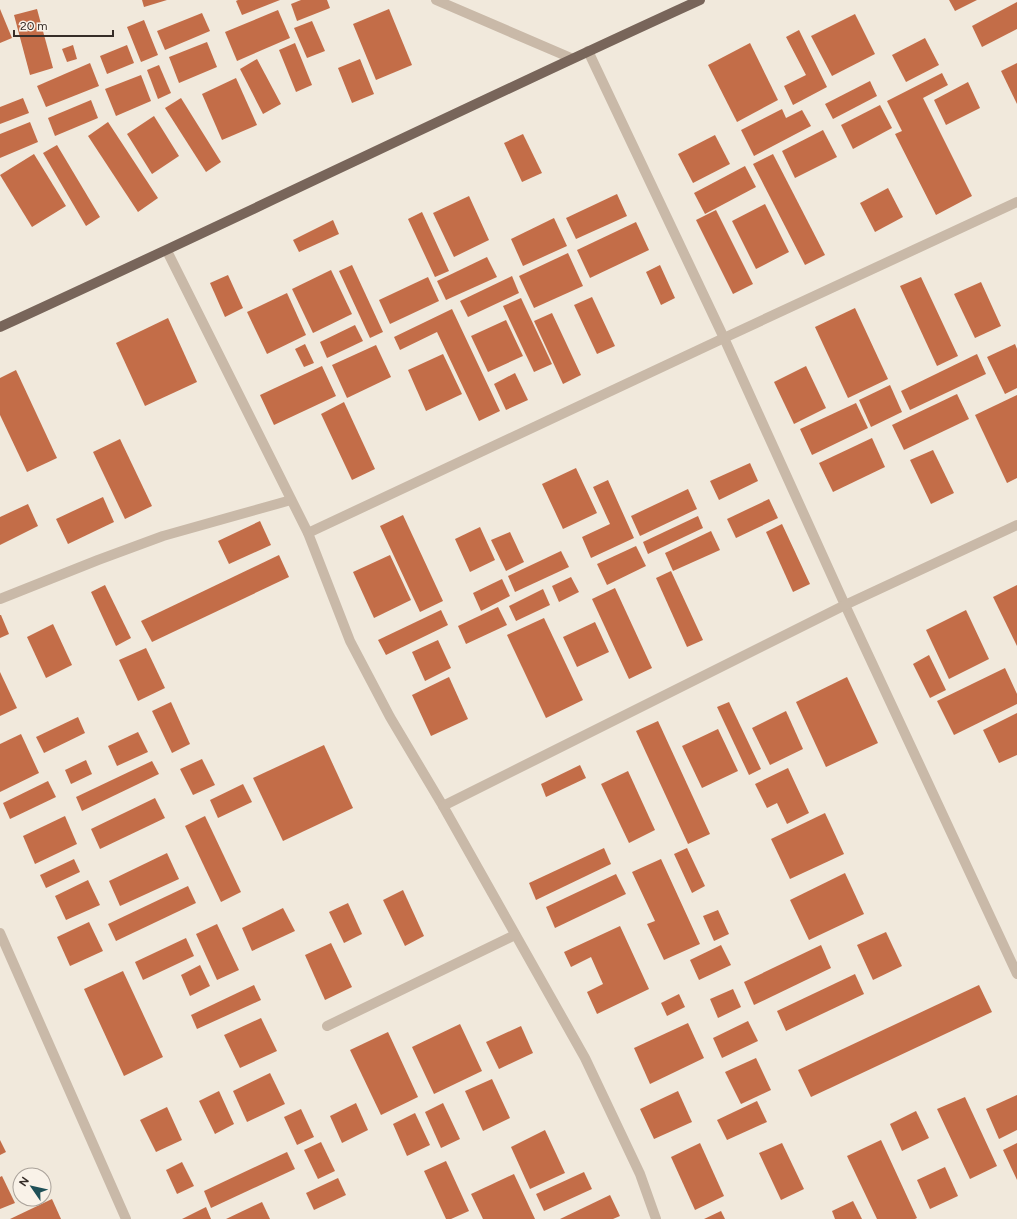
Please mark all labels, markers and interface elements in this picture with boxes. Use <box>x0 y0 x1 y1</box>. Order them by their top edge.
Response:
scale bar <box>14 12 113 38</box>
text: 20 m <box>20 19 48 33</box>
north arrow <box>12 1167 52 1207</box>
text: N <box>16 1175 32 1189</box>

